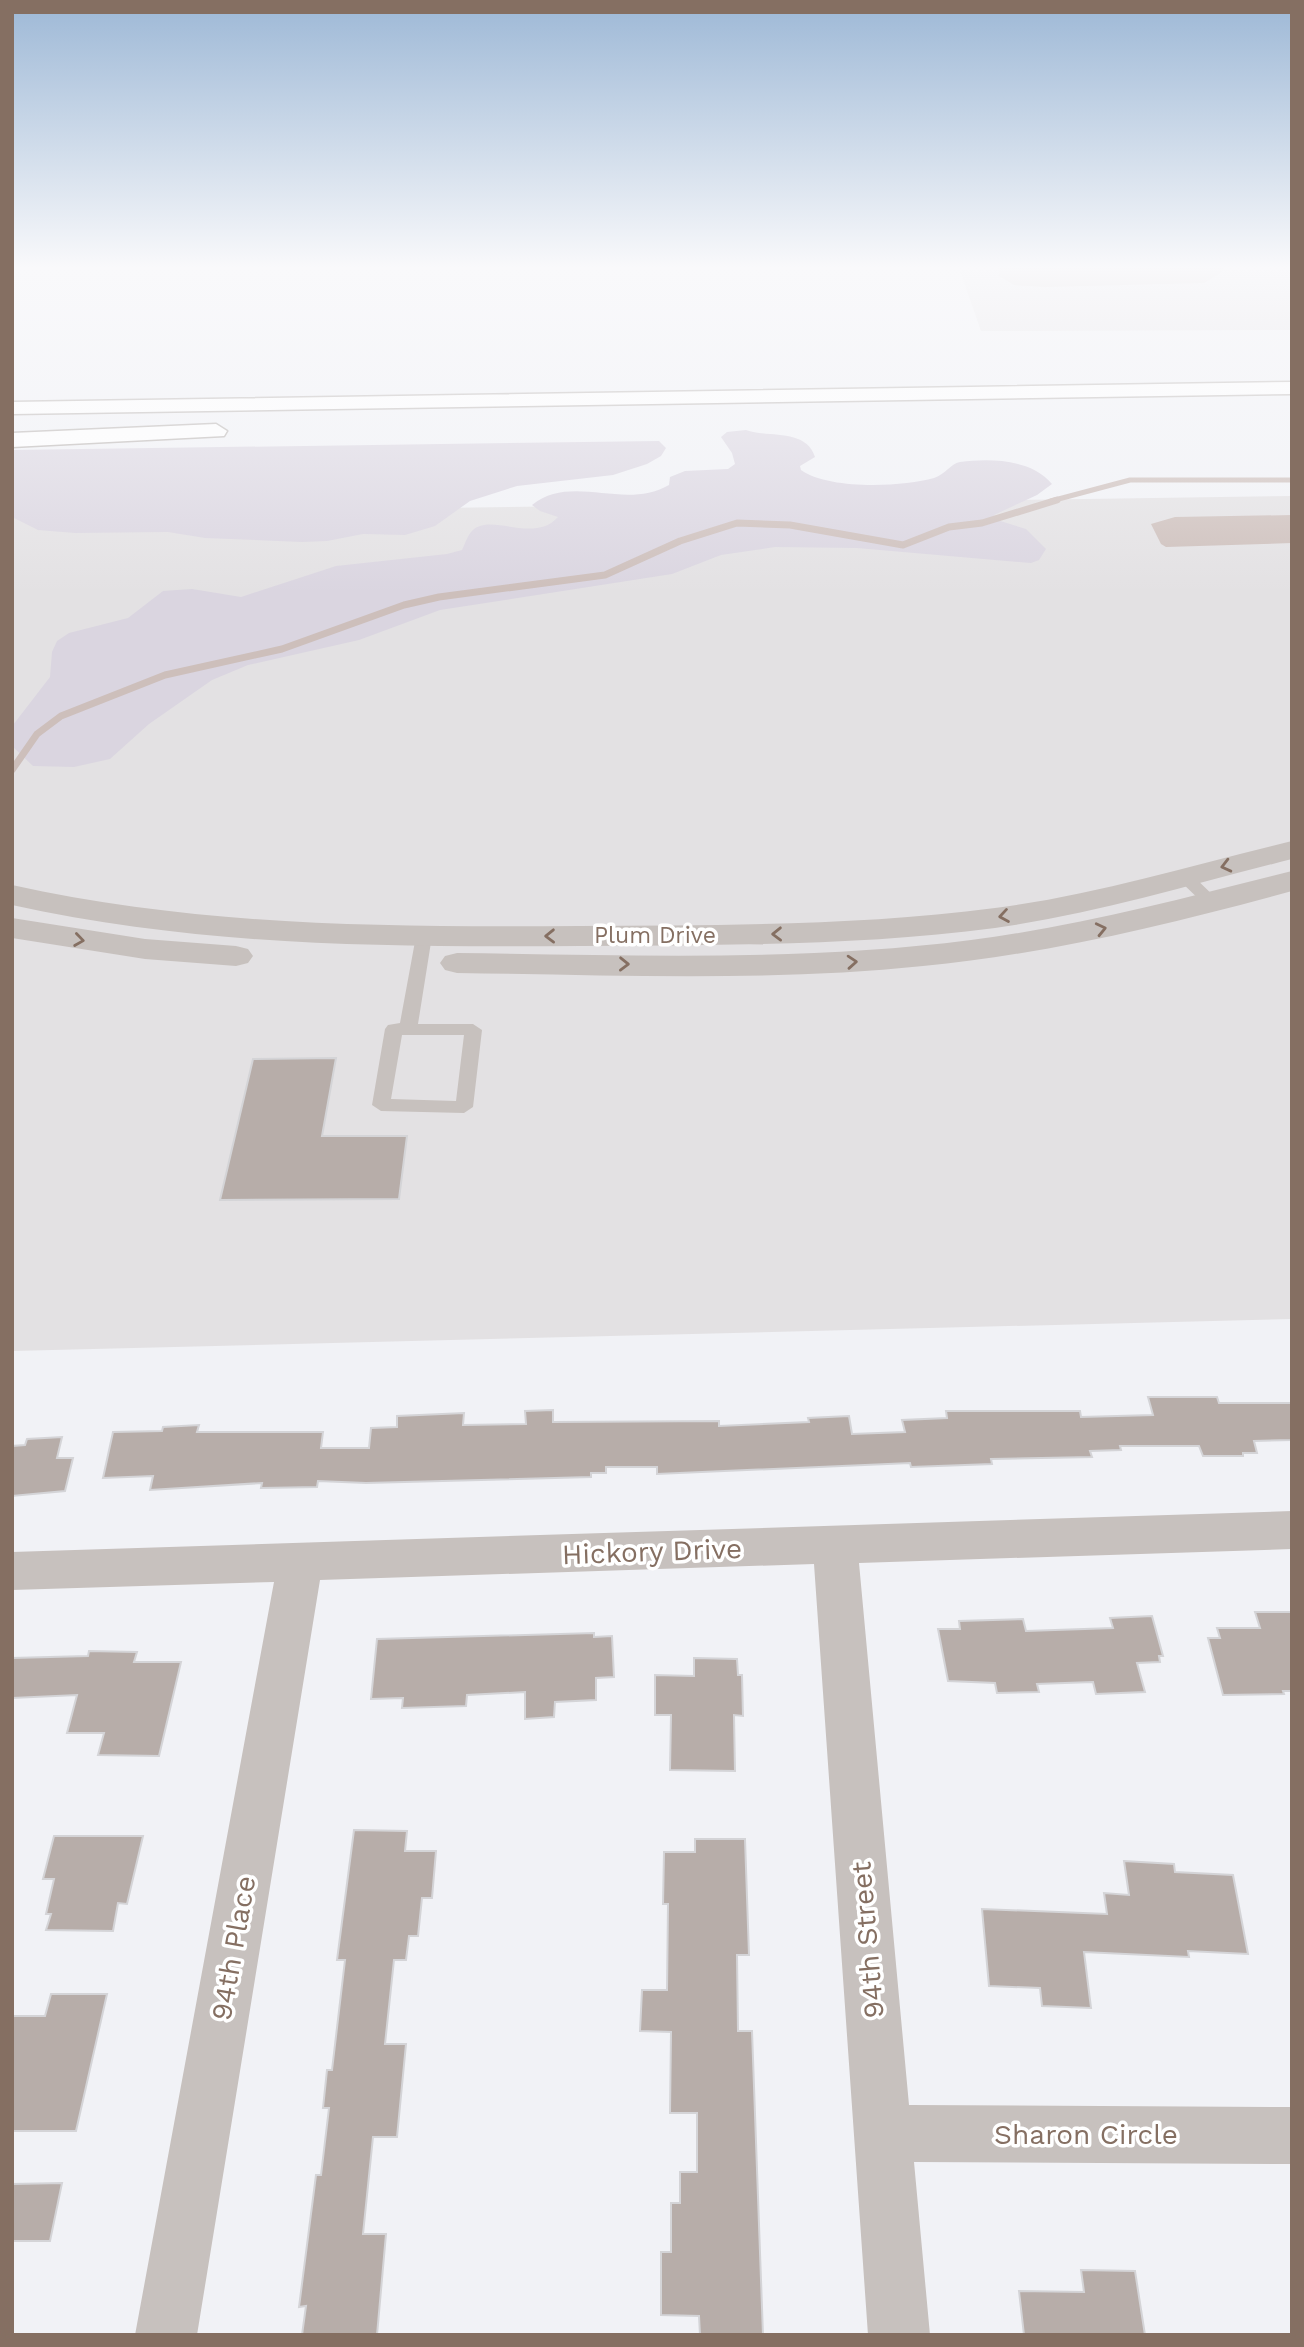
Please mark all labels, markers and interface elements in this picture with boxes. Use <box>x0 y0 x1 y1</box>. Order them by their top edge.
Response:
one-way arrow <box>1220 858 1232 872</box>
one-way arrow <box>998 908 1010 923</box>
street label: Plum Drive <box>594 922 716 949</box>
one-way arrow <box>1095 923 1107 938</box>
one-way arrow <box>771 926 782 942</box>
one-way arrow <box>544 928 554 944</box>
one-way arrow <box>73 932 85 947</box>
one-way arrow <box>847 955 858 970</box>
one-way arrow <box>620 956 630 972</box>
street label: Hickory Drive <box>561 1532 743 1571</box>
street label: 94th Street <box>844 1860 891 2020</box>
street label: 94th Place <box>205 1873 262 2023</box>
street label: Sharon Circle <box>994 2118 1178 2151</box>

